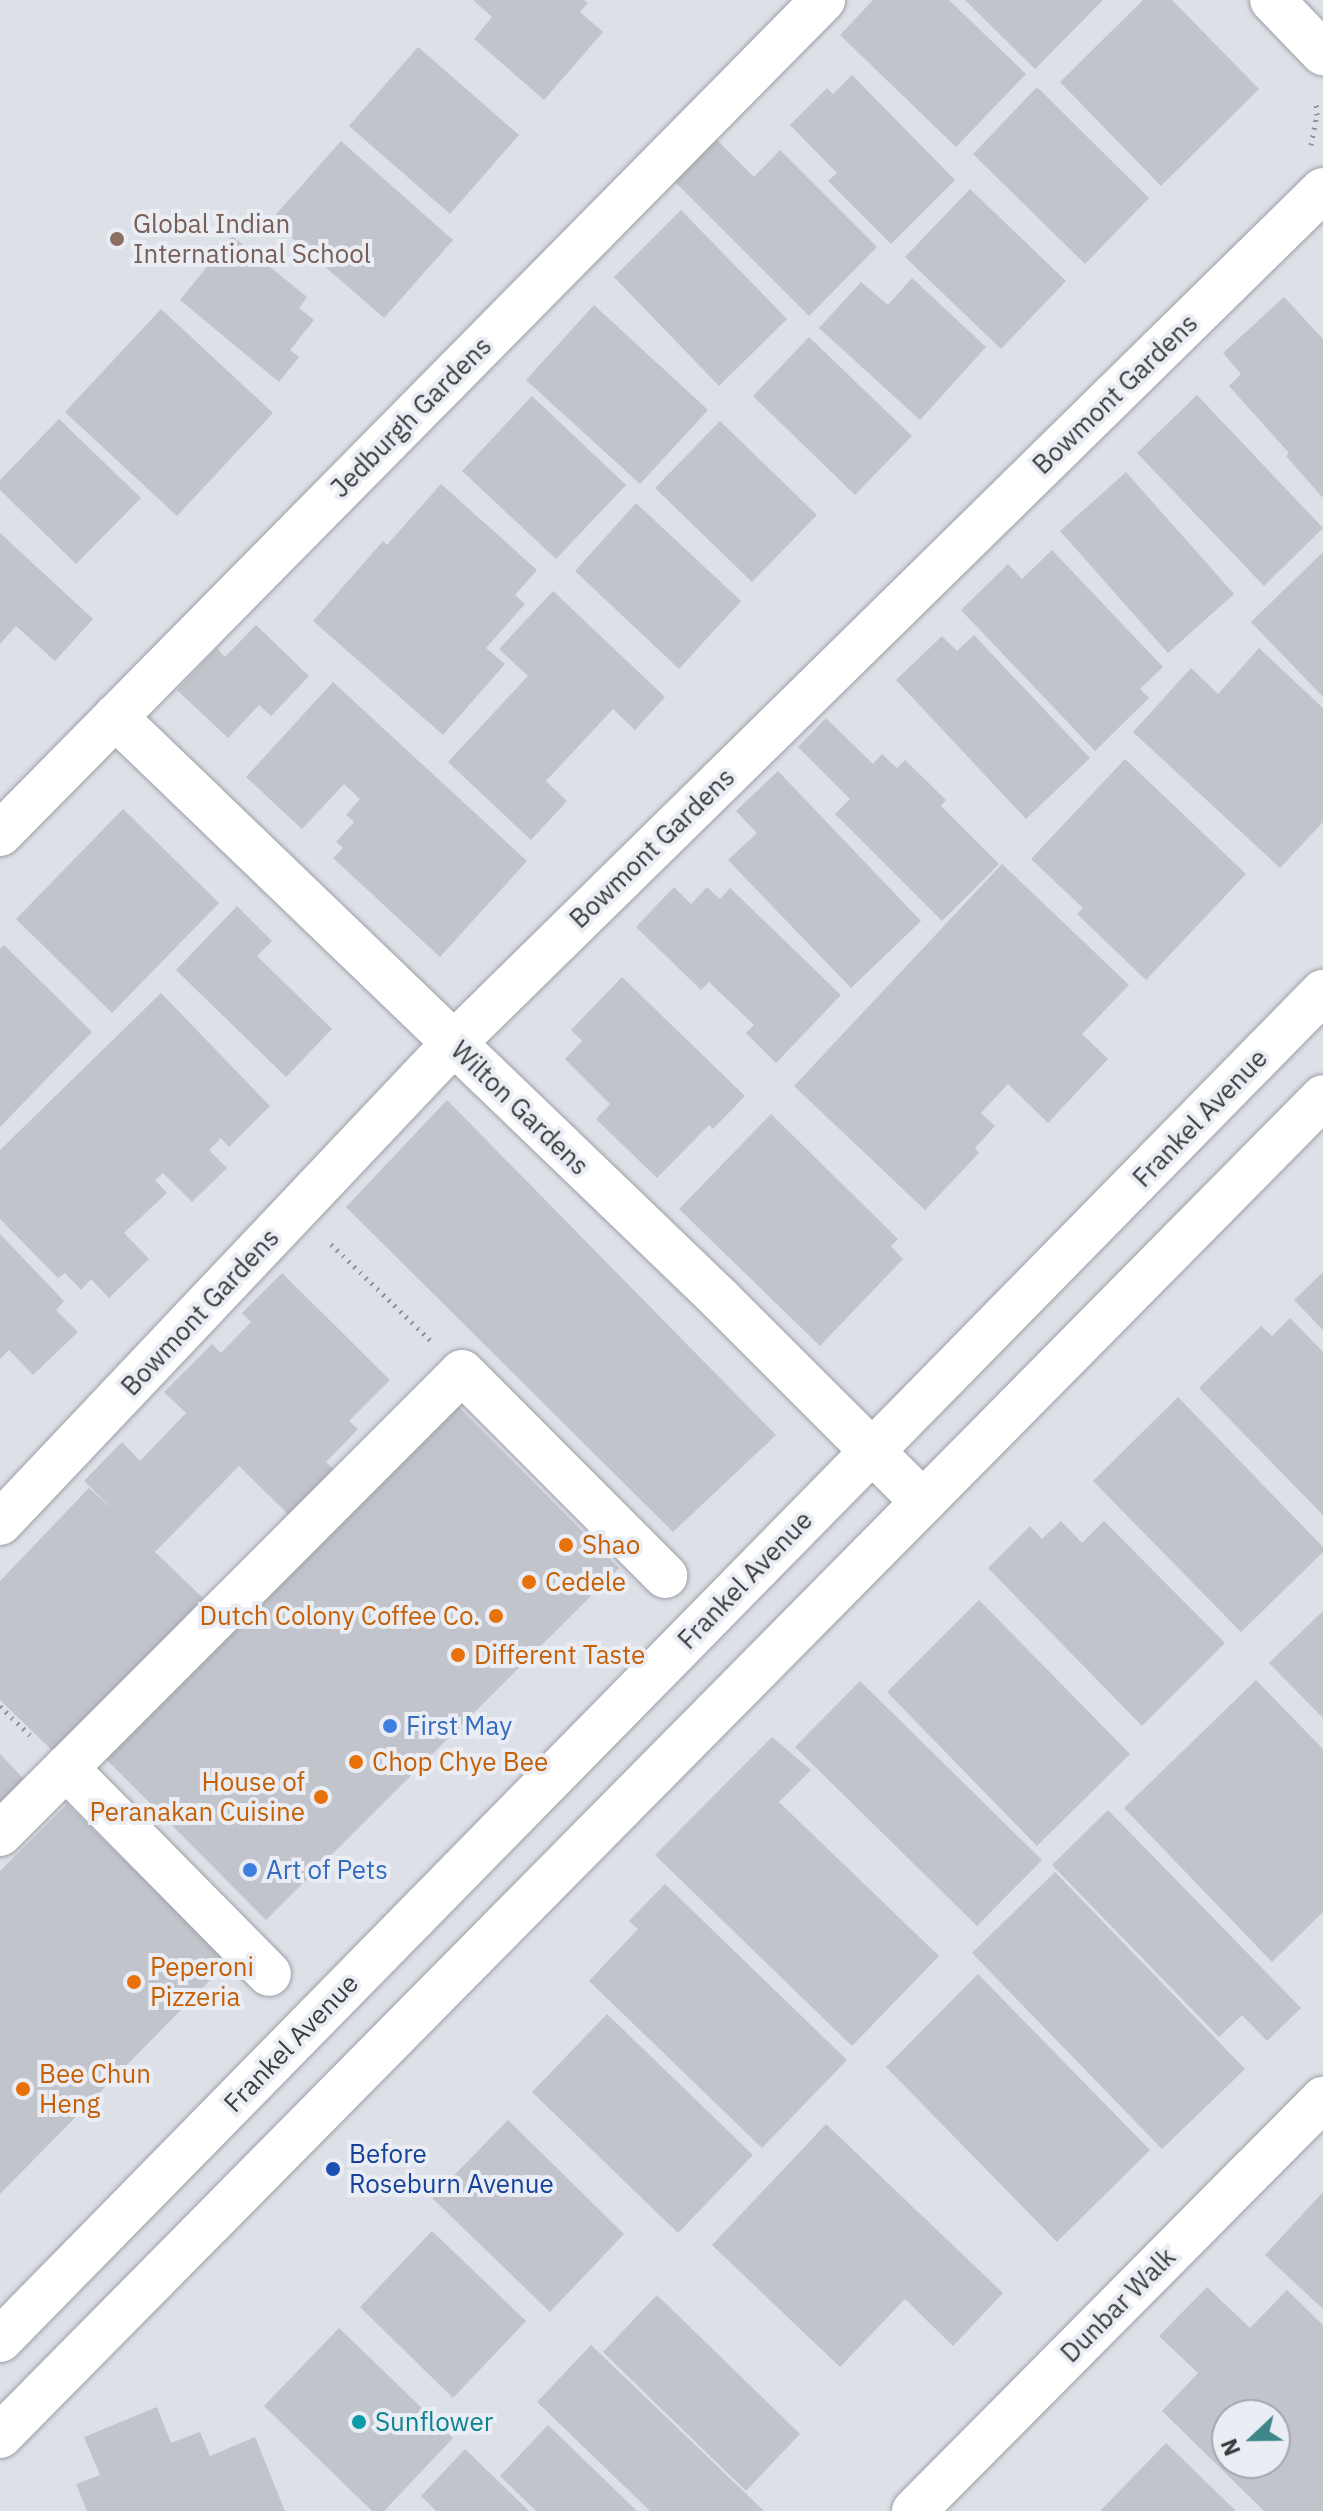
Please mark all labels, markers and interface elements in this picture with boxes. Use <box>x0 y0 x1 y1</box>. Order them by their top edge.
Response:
place label: Global Indian International School <box>133 208 371 270</box>
marker: Global Indian International School <box>108 230 126 248</box>
street label: Bowmont Gardens <box>1026 307 1204 481</box>
street label: Jedburgh Gardens <box>324 330 498 504</box>
street label: Bowmont Gardens <box>563 761 741 935</box>
street label: Wilton Gardens <box>445 1035 595 1181</box>
street label: Frankel Avenue <box>1126 1043 1274 1193</box>
street label: Bowmont Gardens <box>115 1222 285 1402</box>
street label: Frankel Avenue <box>671 1505 819 1655</box>
place label: Shao <box>582 1529 640 1561</box>
marker: Shao <box>557 1536 575 1554</box>
place label: Cedele <box>545 1566 626 1598</box>
marker: Cedele <box>520 1573 538 1591</box>
place label: Dutch Colony Coffee Co. <box>200 1600 480 1632</box>
marker: Dutch Colony Coffee Co. <box>487 1607 505 1625</box>
place label: Different Taste <box>474 1639 645 1671</box>
marker: Different Taste <box>449 1646 467 1664</box>
place label: First May <box>406 1710 512 1742</box>
marker: First May <box>381 1717 399 1735</box>
place label: Chop Chye Bee <box>372 1746 548 1778</box>
marker: Chop Chye Bee <box>347 1753 365 1771</box>
place label: House of Peranakan Cuisine <box>90 1766 305 1828</box>
marker: House of Peranakan Cuisine <box>312 1788 330 1806</box>
place label: Art of Pets <box>266 1854 388 1886</box>
marker: Art of Pets <box>241 1861 259 1879</box>
place label: Peperoni Pizzeria <box>150 1951 254 2012</box>
street label: Frankel Avenue <box>217 1968 365 2118</box>
marker: Peperoni Pizzeria <box>125 1973 143 1991</box>
place label: Bee Chun Heng <box>39 2058 151 2120</box>
marker: Bee Chun Heng <box>14 2080 32 2098</box>
place label: Before Roseburn Avenue <box>349 2138 554 2200</box>
marker: Before Roseburn Avenue <box>324 2160 342 2178</box>
street label: Dunbar Walk <box>1054 2241 1182 2369</box>
north arrow <box>1211 2399 1291 2479</box>
place label: Sunflower <box>375 2406 493 2438</box>
marker: Sunflower <box>350 2413 368 2431</box>
text: N <box>1214 2435 1247 2460</box>

